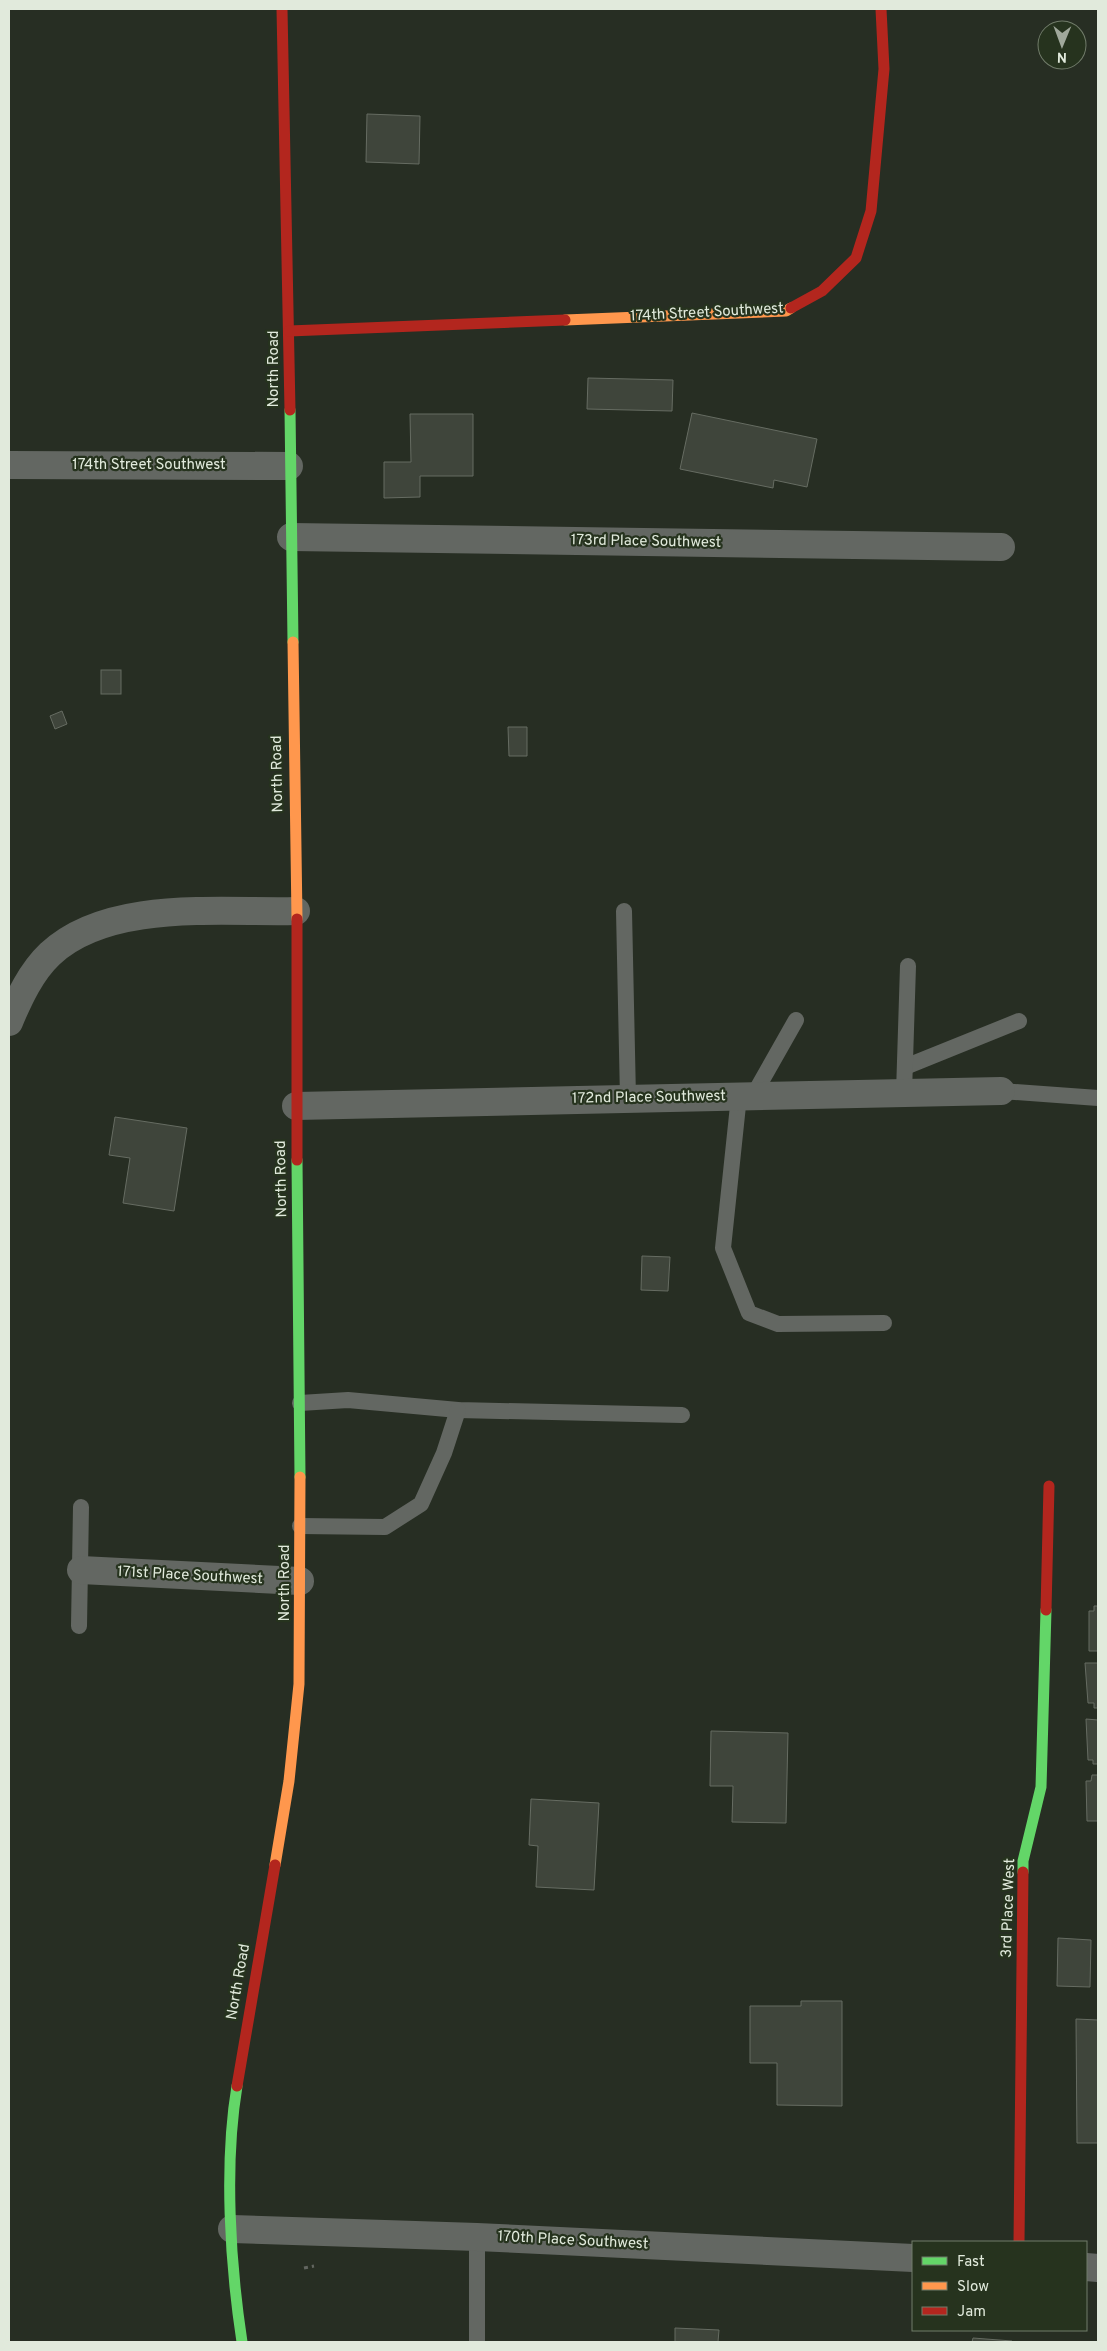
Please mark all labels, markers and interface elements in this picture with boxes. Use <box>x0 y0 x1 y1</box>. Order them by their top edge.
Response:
north arrow <box>1037 20 1087 70</box>
text: N <box>1057 48 1067 65</box>
street label: 174th Street Southwest <box>630 299 784 327</box>
street label: North Road <box>265 330 284 408</box>
street label: 174th Street Southwest <box>72 456 226 475</box>
street label: 173rd Place Southwest <box>571 531 721 553</box>
street label: North Road <box>268 735 288 813</box>
street label: 172nd Place Southwest <box>572 1087 726 1109</box>
street label: North Road <box>272 1140 292 1218</box>
street label: North Road <box>276 1544 295 1622</box>
street label: 171st Place Southwest <box>117 1563 263 1589</box>
street label: 3rd Place West <box>998 1858 1020 1958</box>
street label: North Road <box>223 1942 255 2022</box>
street label: 170th Place Southwest <box>497 2228 649 2254</box>
legend <box>912 2241 1087 2331</box>
text: Fast <box>957 2253 985 2272</box>
text: Slow <box>957 2278 989 2297</box>
text: Jam <box>957 2303 986 2322</box>

